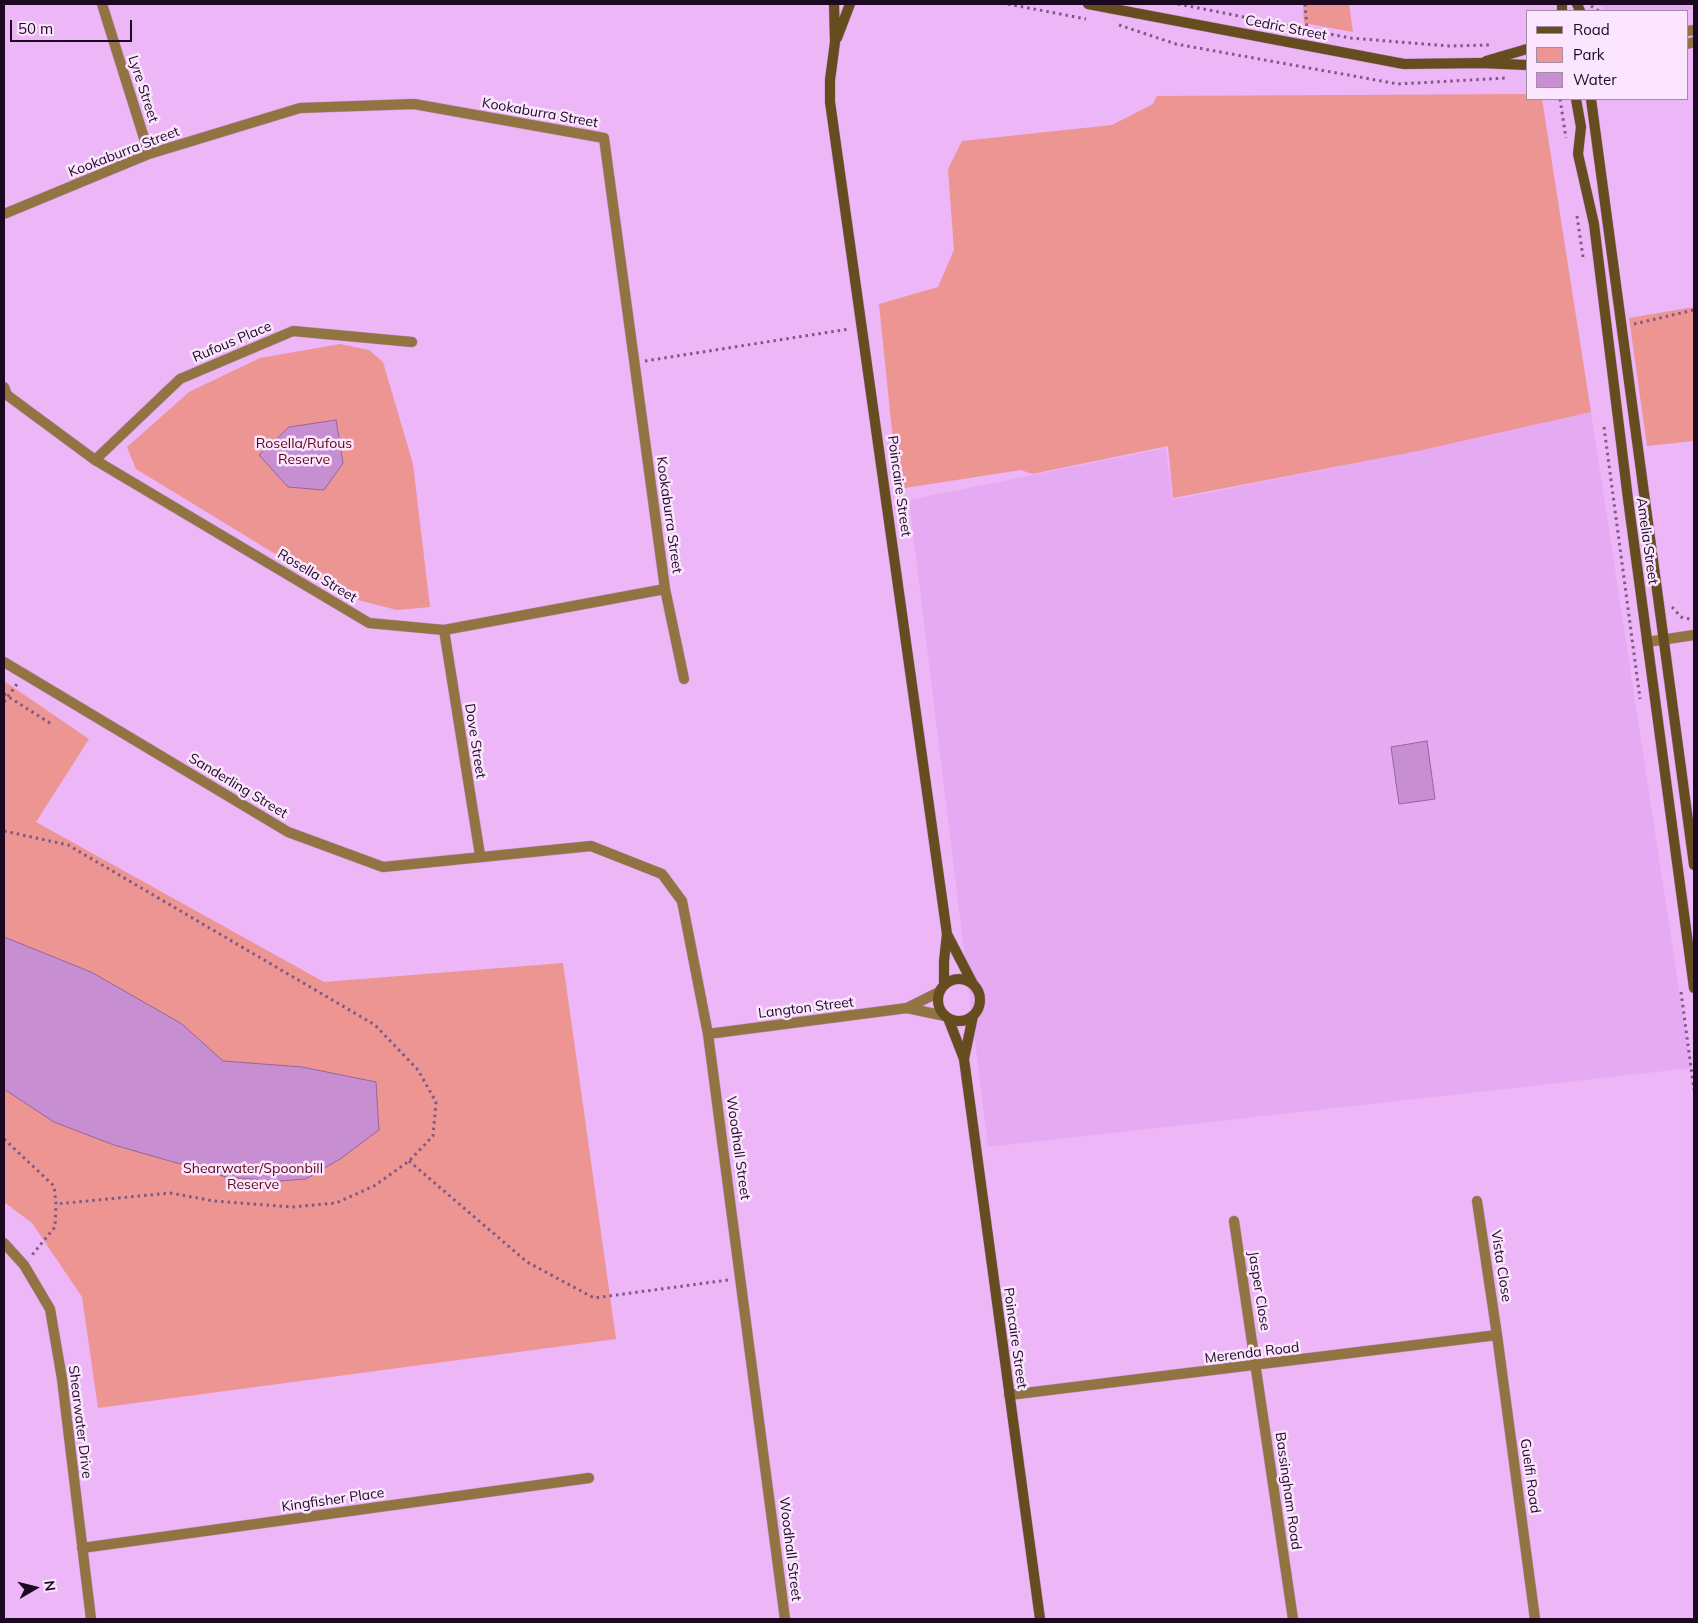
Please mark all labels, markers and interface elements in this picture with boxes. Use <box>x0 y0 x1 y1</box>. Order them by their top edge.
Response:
scale bar <box>12 10 135 42</box>
legend <box>1526 10 1688 100</box>
street label: Cedric Street <box>1244 12 1328 44</box>
text: 50 m <box>18 19 53 38</box>
text: Road <box>1573 20 1610 39</box>
text: Park <box>1573 45 1605 64</box>
street label: Lyre Street <box>124 53 162 125</box>
text: Water <box>1573 70 1617 89</box>
street label: Kookaburra Street <box>481 95 599 131</box>
street label: Kookaburra Street <box>66 123 182 181</box>
street label: Rufous Place <box>190 318 274 366</box>
street label: Poincaire Street <box>884 434 914 538</box>
park label: Rosella/Rufous Reserve <box>256 436 352 468</box>
street label: Kookaburra Street <box>652 456 686 574</box>
street label: Amelia Street <box>1633 496 1661 586</box>
street label: Rosella Street <box>274 546 360 606</box>
street label: Dove Street <box>461 702 489 780</box>
street label: Sanderling Street <box>186 750 290 822</box>
street label: Langton Street <box>757 994 855 1022</box>
street label: Woodhall Street <box>722 1095 754 1201</box>
park label: Shearwater/Spoonbill Reserve <box>183 1161 323 1194</box>
street label: Vista Close <box>1487 1229 1515 1303</box>
street label: Jasper Close <box>1244 1250 1274 1332</box>
street label: Poincaire Street <box>1000 1286 1030 1390</box>
street label: Merenda Road <box>1204 1339 1300 1367</box>
street label: Shearwater Drive <box>65 1364 95 1480</box>
street label: Bassingham Road <box>1271 1431 1305 1551</box>
street label: Guelfi Road <box>1516 1438 1544 1514</box>
street label: Kingfisher Place <box>281 1484 385 1516</box>
street label: Woodhall Street <box>775 1496 805 1602</box>
north arrow <box>10 1563 60 1613</box>
text: N <box>40 1579 60 1592</box>

